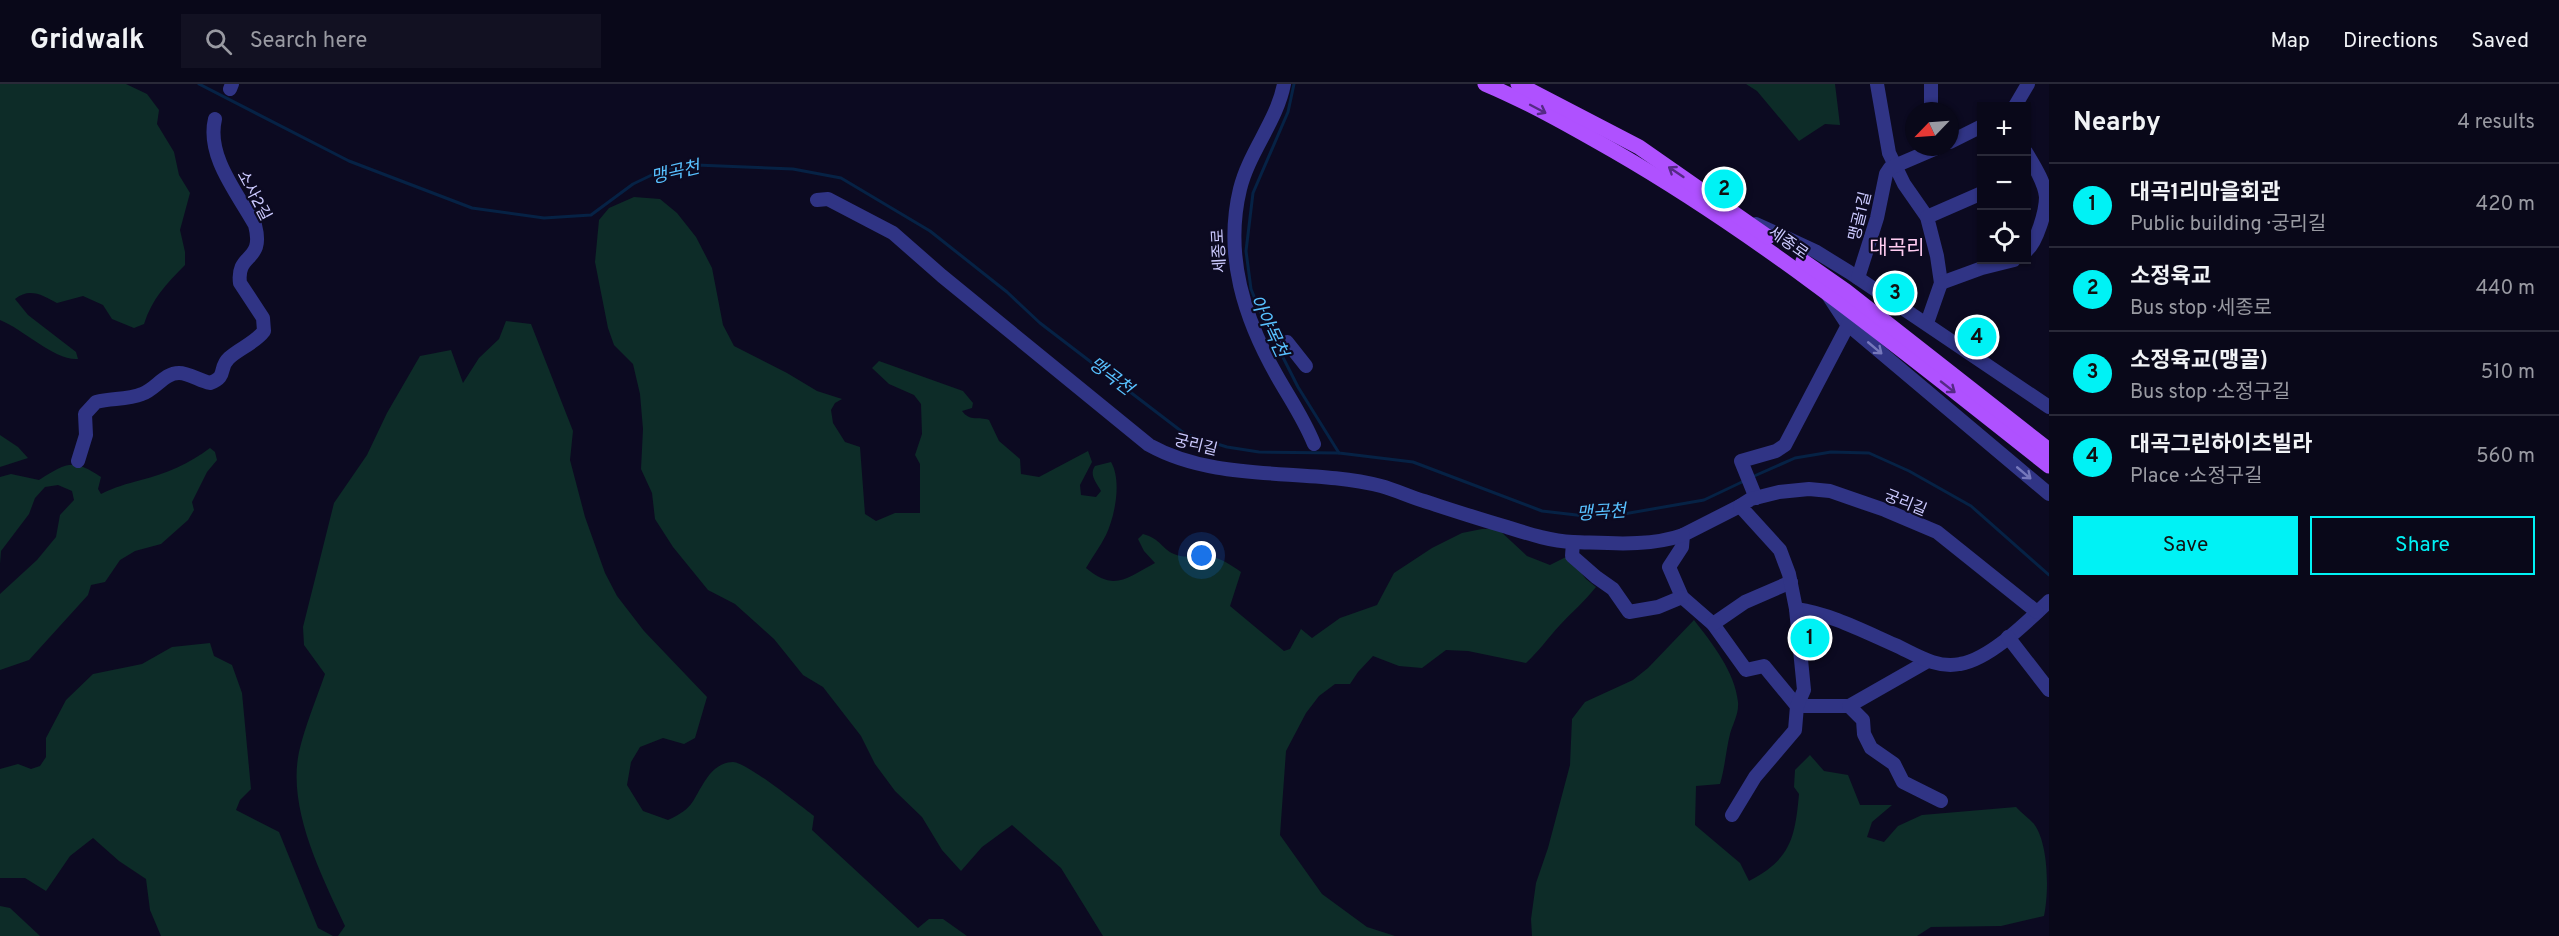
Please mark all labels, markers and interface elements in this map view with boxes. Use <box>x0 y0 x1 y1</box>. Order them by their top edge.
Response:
search box <box>181 14 601 68</box>
text: Gridwalk <box>30 23 145 59</box>
icon: search <box>202 25 235 58</box>
text: Search here <box>250 28 367 55</box>
text: Map <box>2270 28 2310 55</box>
text: Directions <box>2343 28 2438 55</box>
text: Saved <box>2471 28 2529 55</box>
north arrow <box>1905 102 1959 156</box>
map controls <box>1977 102 2031 264</box>
button: + <box>1977 102 2031 156</box>
one-way arrow <box>1529 103 1546 115</box>
text: Nearby <box>2073 107 2161 140</box>
text: 4 results <box>2458 110 2535 136</box>
water label: 맹곡천 <box>649 156 705 190</box>
button: − <box>1977 156 2031 210</box>
one-way arrow <box>1668 166 1685 178</box>
pin: 2 <box>1704 166 1744 212</box>
street label: 소사2길 <box>232 167 275 224</box>
text: 대곡1리마을회관 <box>2130 180 2280 207</box>
street label: 맹골1길 <box>1845 190 1877 243</box>
text: 1 <box>2089 192 2097 218</box>
text: 420 m <box>2476 192 2535 218</box>
button: locate <box>1977 210 2031 264</box>
text: Public building · 궁리길 <box>2130 212 2326 238</box>
street label: 세종로 <box>1764 223 1812 265</box>
street label: 세종로 <box>1209 228 1231 273</box>
district label: 대곡리 <box>1869 236 1925 262</box>
text: 소정육교 <box>2130 264 2211 291</box>
pin: 3 <box>1876 270 1914 316</box>
text: 2 <box>2086 276 2099 302</box>
text: 440 m <box>2476 276 2535 302</box>
water label: 아야목천 <box>1243 292 1293 364</box>
text: Bus stop · 세종로 <box>2130 296 2272 322</box>
pin: 4 <box>1958 314 1996 360</box>
one-way arrow <box>1867 341 1882 355</box>
text: 소정육교(맹골) <box>2130 348 2268 375</box>
water label: 맹곡천 <box>1083 353 1139 403</box>
text: 3 <box>2087 360 2099 386</box>
text: 510 m <box>2481 360 2535 386</box>
one-way arrow <box>1940 380 1956 393</box>
text: Bus stop · 소정구길 <box>2130 380 2290 406</box>
street label: 궁리길 <box>1172 431 1219 461</box>
text: 대곡그린하이츠빌라 <box>2130 432 2312 459</box>
text: 4 <box>2086 444 2099 470</box>
text: 560 m <box>2476 444 2535 470</box>
text: Place · 소정구길 <box>2130 464 2263 490</box>
one-way arrow <box>2016 467 2032 480</box>
street label: 궁리길 <box>1881 486 1929 521</box>
water label: 맹곡천 <box>1576 500 1629 527</box>
button: Save <box>2073 516 2298 575</box>
button: Share <box>2310 516 2535 575</box>
your location <box>1187 541 1216 570</box>
pin: 1 <box>1790 616 1830 660</box>

